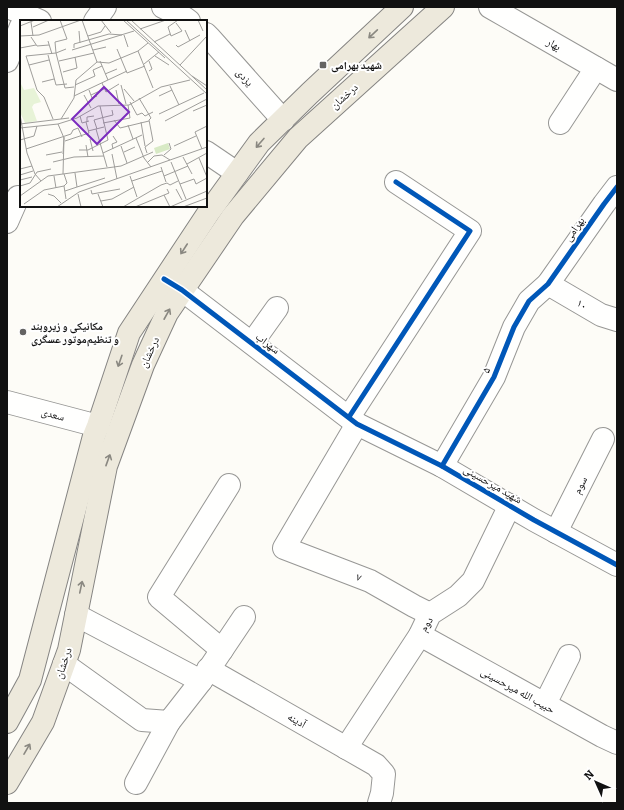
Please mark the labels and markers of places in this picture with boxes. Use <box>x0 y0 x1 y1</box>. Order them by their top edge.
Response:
place label: شهید بهرامی <box>331 59 382 73</box>
marker: شهید بهرامی <box>318 60 328 70</box>
place label: مکانیکی و زیروبند و تنظیم‌موتور عسگری <box>31 320 119 347</box>
marker: مکانیکی و زیروبند و تنظیم‌موتور عسگری <box>18 327 28 337</box>

